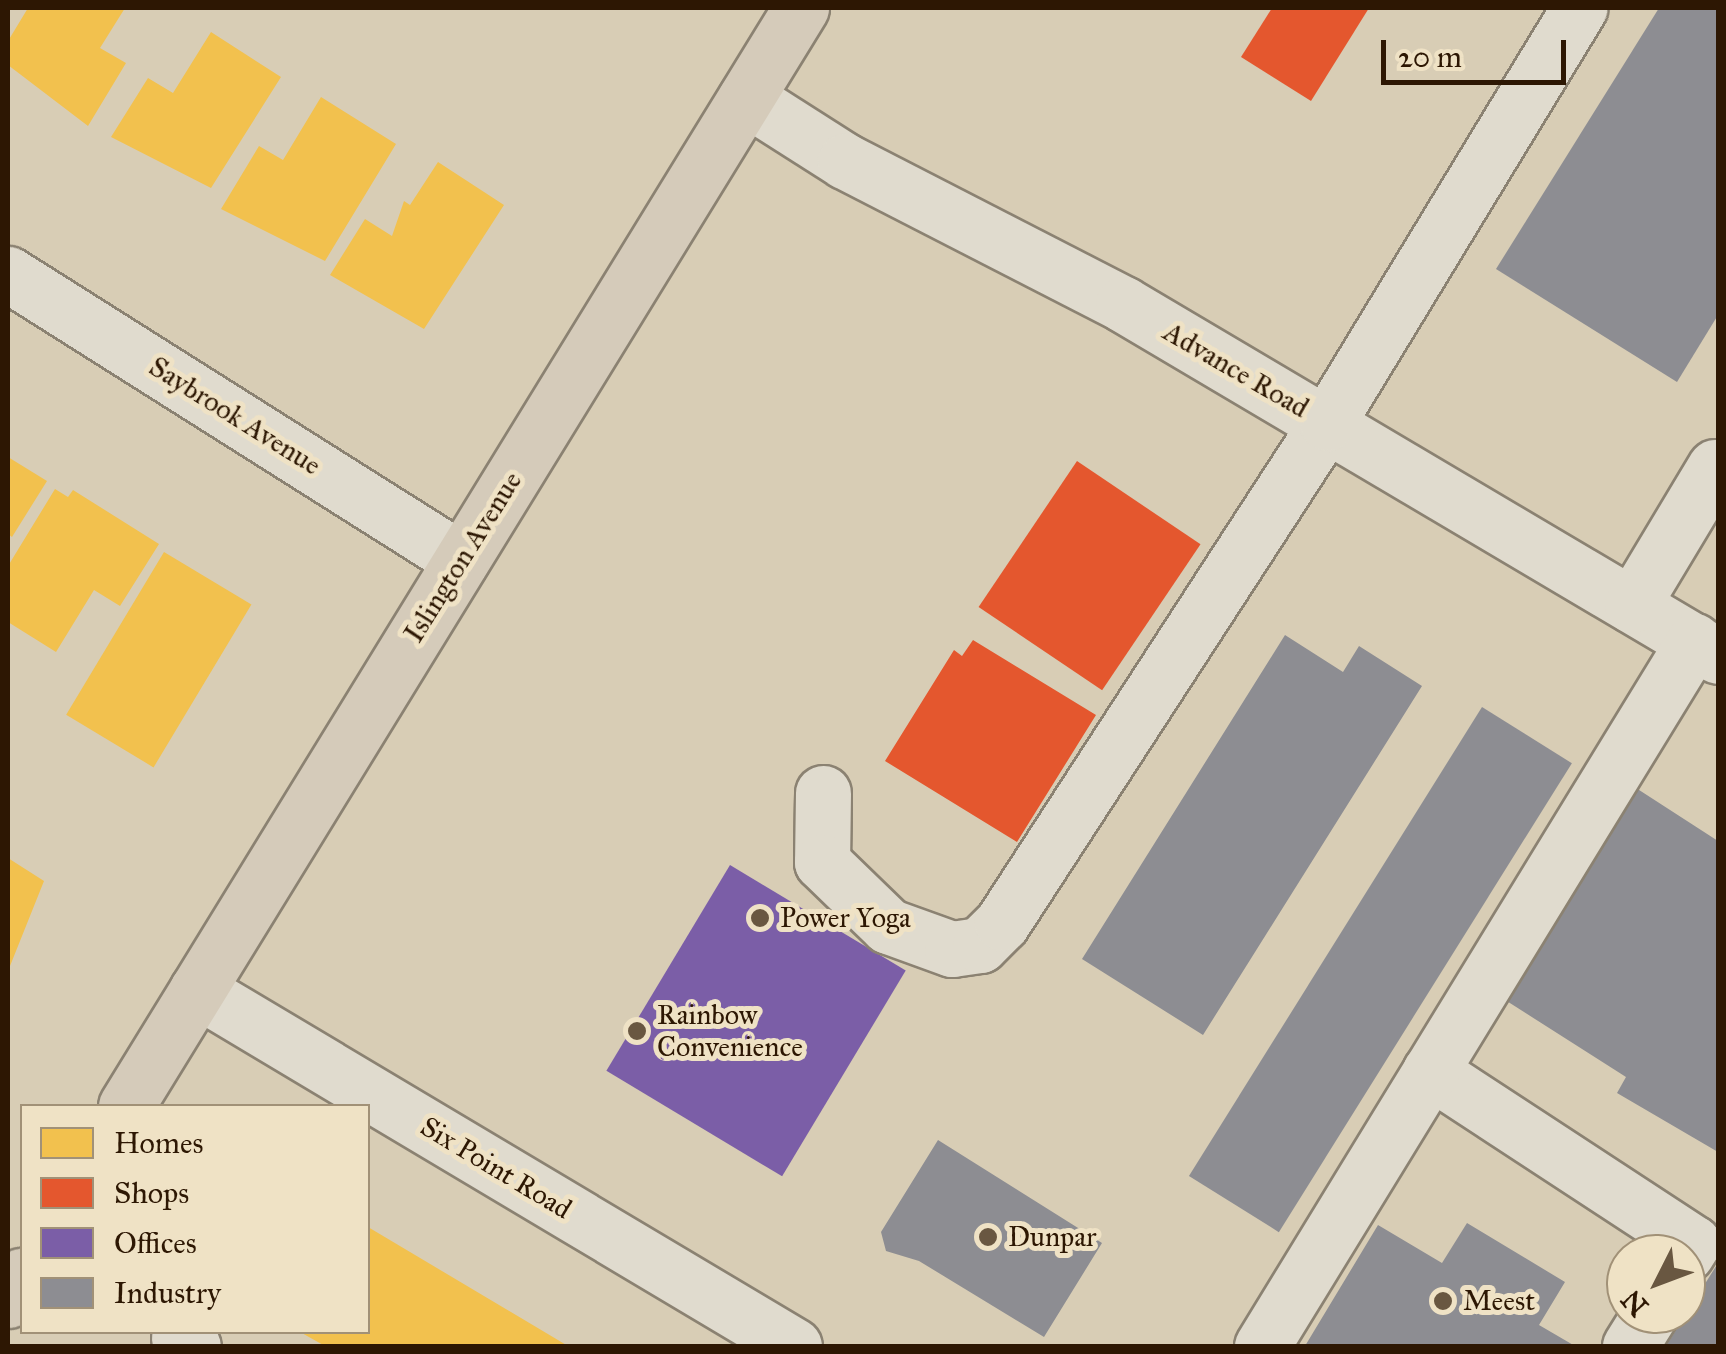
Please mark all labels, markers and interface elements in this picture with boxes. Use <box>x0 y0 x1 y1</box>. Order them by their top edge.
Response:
scale bar <box>1386 20 1571 82</box>
text: 20 m <box>1398 39 1462 75</box>
street label: Advance Road <box>1157 315 1315 425</box>
street label: Saybrook Avenue <box>143 350 327 482</box>
street label: Islington Avenue <box>397 465 529 649</box>
place label: Power Yoga <box>780 901 911 935</box>
marker: Power Yoga <box>749 907 771 929</box>
place label: Rainbow Convenience <box>657 998 803 1064</box>
marker: Rainbow Convenience <box>626 1020 648 1042</box>
legend <box>20 1104 370 1334</box>
street label: Six Point Road <box>414 1110 578 1226</box>
text: Homes <box>114 1125 203 1161</box>
text: Shops <box>114 1175 189 1211</box>
place label: Dunpar <box>1008 1220 1096 1254</box>
text: Offices <box>114 1225 197 1261</box>
marker: Dunpar <box>977 1226 999 1248</box>
north arrow <box>1606 1234 1706 1334</box>
text: Industry <box>114 1275 221 1311</box>
text: N <box>1614 1283 1656 1324</box>
place label: Meest <box>1463 1284 1535 1318</box>
marker: Meest <box>1432 1290 1454 1312</box>

